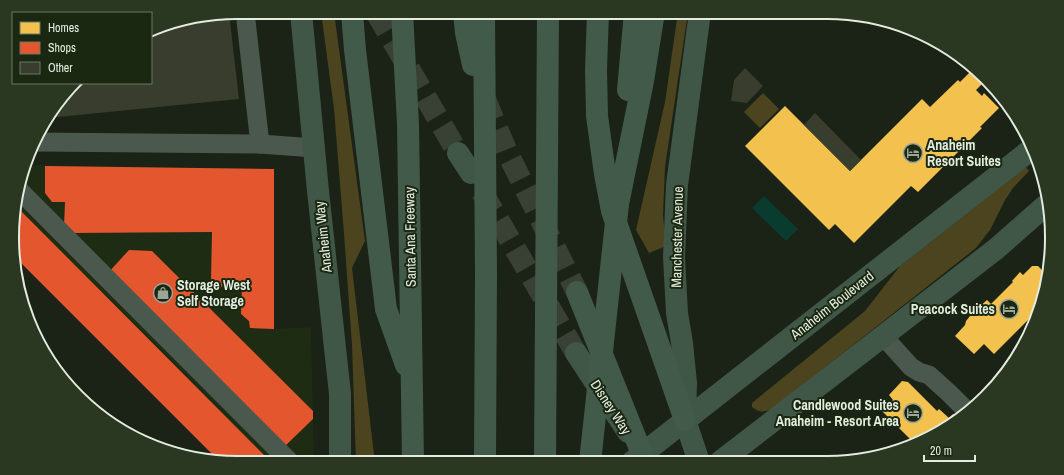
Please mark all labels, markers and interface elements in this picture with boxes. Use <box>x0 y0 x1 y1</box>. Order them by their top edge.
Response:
legend <box>12 12 152 84</box>
text: Homes <box>48 20 79 36</box>
text: Shops <box>48 40 76 56</box>
text: Other <box>48 60 73 76</box>
place label: Anaheim Resort Suites <box>927 136 1001 170</box>
hotel icon: Anaheim Resort Suites <box>902 142 924 164</box>
street label: Santa Ana Freeway <box>400 186 420 287</box>
street label: Manchester Avenue <box>667 186 687 288</box>
street label: Anaheim Way <box>310 200 336 275</box>
street label: Anaheim Boulevard <box>786 267 877 344</box>
place label: Storage West Self Storage <box>177 276 250 310</box>
shop icon: Storage West Self Storage <box>152 282 174 304</box>
hotel icon: Peacock Suites <box>998 298 1020 320</box>
place label: Peacock Suites <box>911 300 995 318</box>
street label: Disney Way <box>587 376 635 438</box>
place label: Candlewood Suites Anaheim - Resort Area <box>776 396 900 430</box>
hotel icon: Candlewood Suites Anaheim - Resort Area <box>902 402 924 424</box>
scale bar <box>924 437 975 463</box>
text: 20 m <box>930 443 952 459</box>

